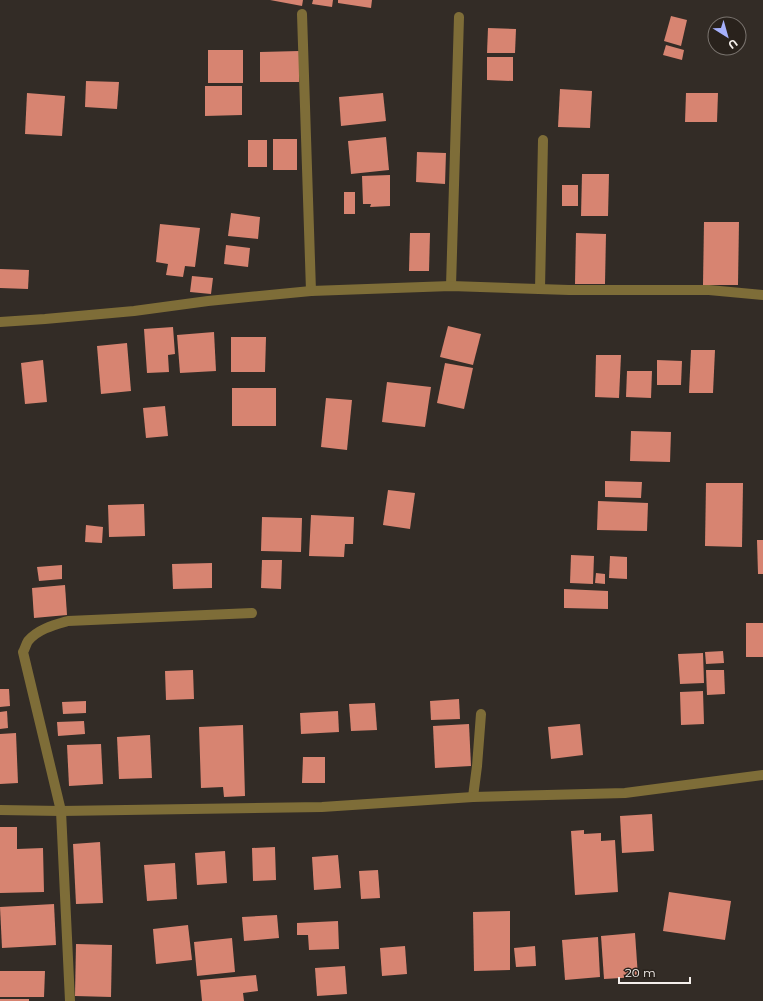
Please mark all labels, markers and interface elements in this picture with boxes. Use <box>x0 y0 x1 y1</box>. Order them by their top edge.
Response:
north arrow <box>707 16 747 56</box>
text: U <box>725 36 741 52</box>
scale bar <box>619 959 690 985</box>
text: 20 m <box>625 965 656 980</box>

